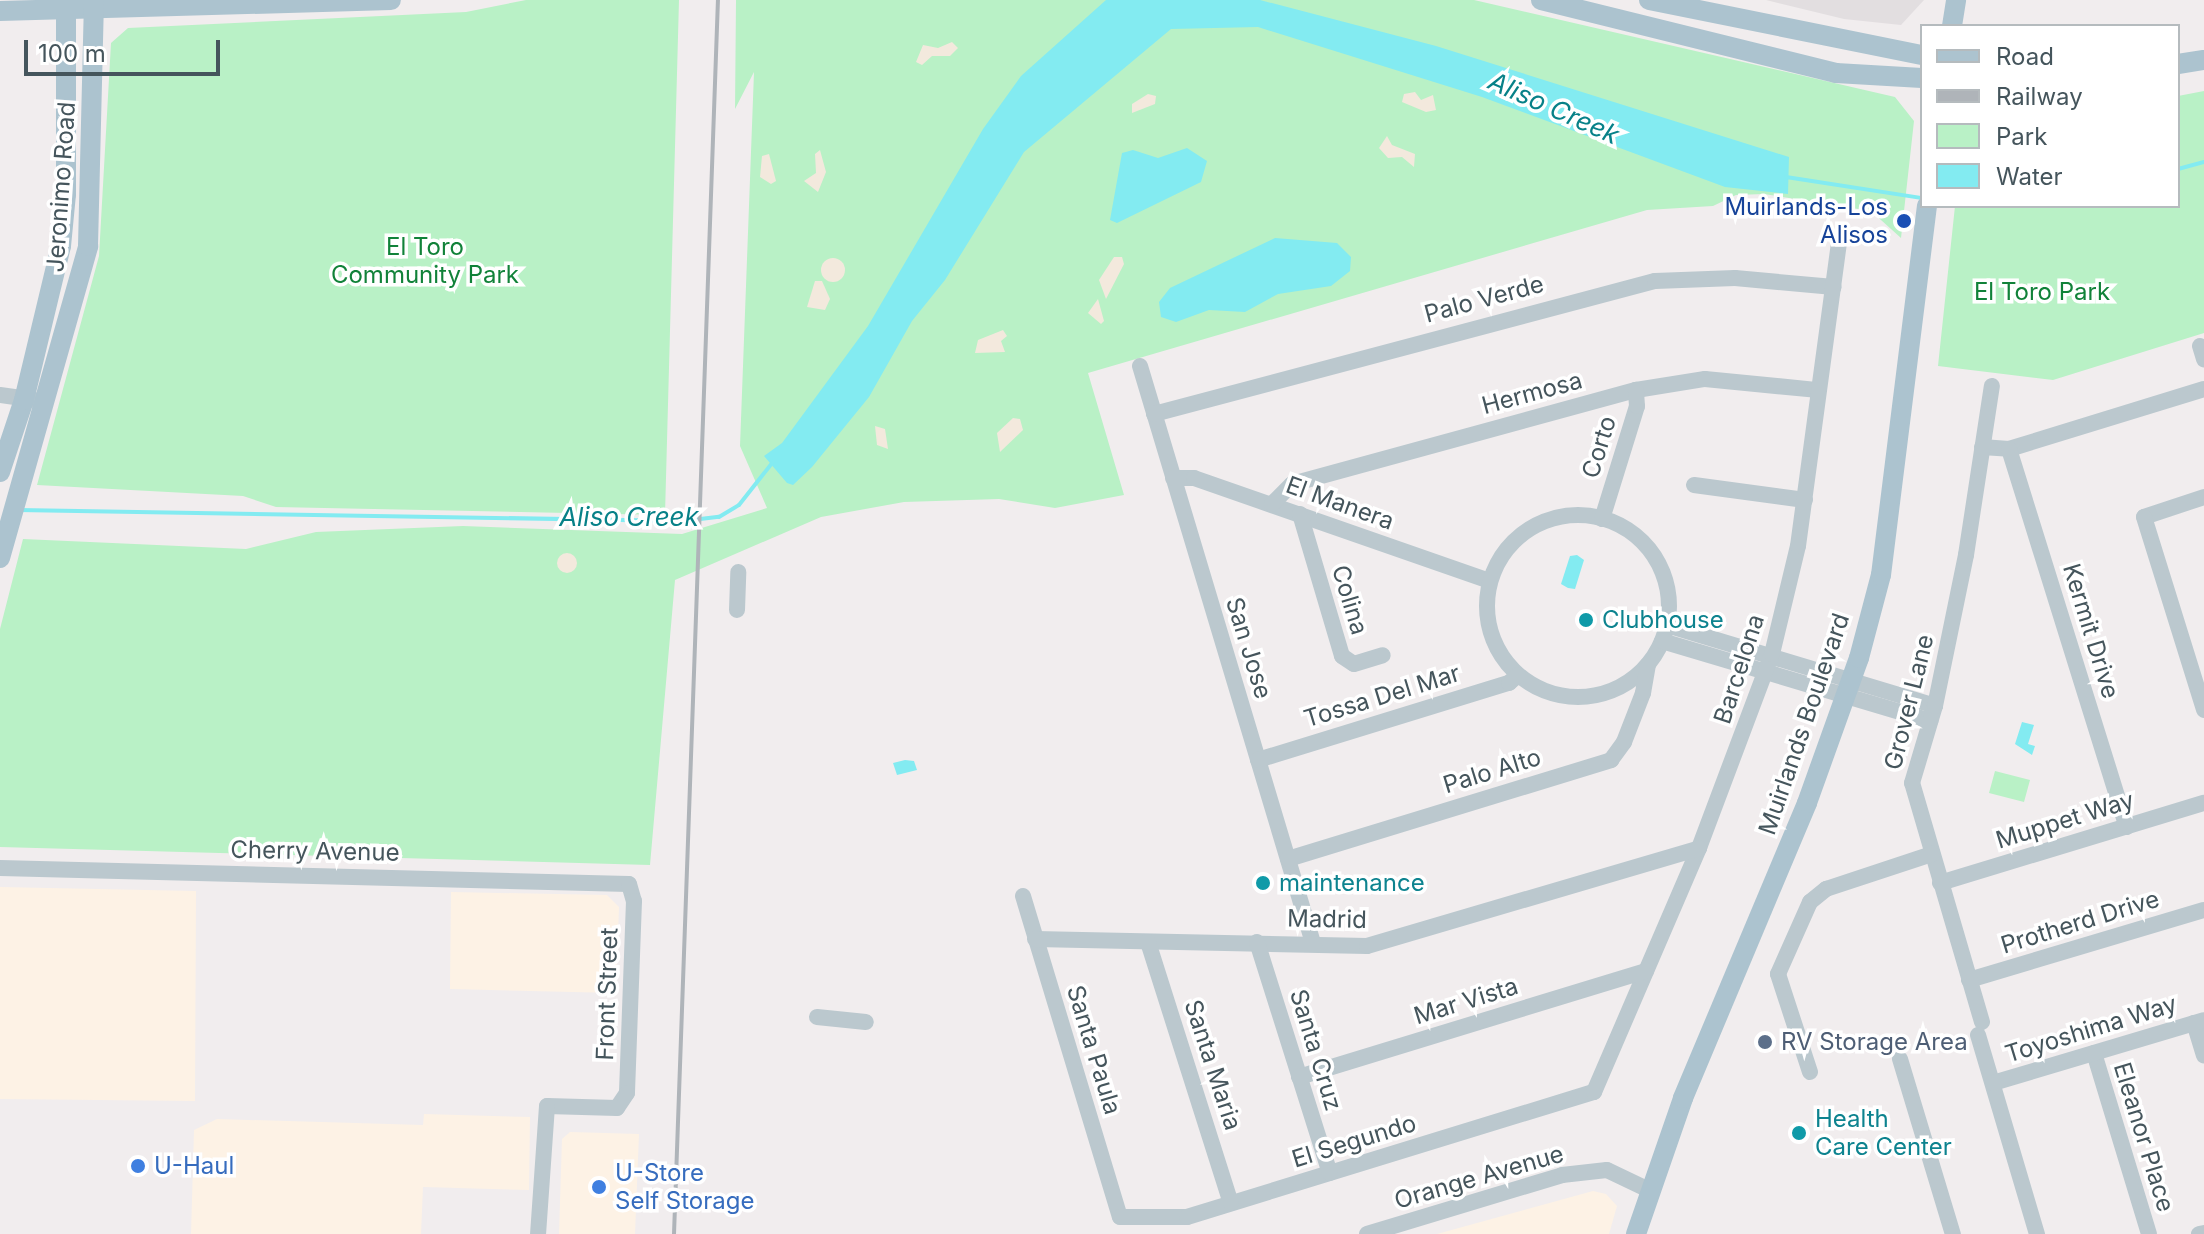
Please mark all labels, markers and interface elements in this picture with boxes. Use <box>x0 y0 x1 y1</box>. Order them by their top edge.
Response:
scale bar <box>28 24 224 74</box>
legend <box>1920 24 2180 208</box>
text: 100 m <box>38 39 106 68</box>
text: Road <box>1996 42 2054 71</box>
water label: Aliso Creek <box>1484 65 1624 151</box>
text: Railway <box>1996 82 2083 111</box>
street label: Jeronimo Road <box>41 101 81 273</box>
text: Park <box>1996 122 2047 151</box>
text: Water <box>1996 162 2063 191</box>
place label: Muirlands-Los Alisos <box>1724 193 1888 249</box>
marker: Muirlands-Los Alisos <box>1895 212 1913 230</box>
park label: El Toro Community Park <box>331 233 519 289</box>
street label: Palo Verde <box>1421 269 1547 329</box>
park label: El Toro Park <box>1974 278 2110 306</box>
street label: Hermosa <box>1479 366 1585 420</box>
street label: Corto <box>1576 413 1622 481</box>
street label: El Manera <box>1282 470 1398 536</box>
water label: Aliso Creek <box>559 501 699 533</box>
street label: Kermit Drive <box>2057 560 2125 702</box>
street label: Colina <box>1326 562 1374 638</box>
street label: San Jose <box>1220 594 1278 702</box>
place label: Clubhouse <box>1602 606 1724 634</box>
street label: Muirlands Boulevard <box>1753 609 1855 839</box>
marker: Clubhouse <box>1577 611 1595 629</box>
street label: Barcelona <box>1708 611 1770 727</box>
street label: Grover Lane <box>1878 631 1940 773</box>
street label: Tossa Del Mar <box>1301 659 1463 733</box>
street label: Palo Alto <box>1440 743 1544 799</box>
street label: Muppet Way <box>1992 785 2138 855</box>
street label: Cherry Avenue <box>230 835 400 867</box>
place label: maintenance <box>1279 869 1425 897</box>
marker: maintenance <box>1254 874 1272 892</box>
street label: Protherd Drive <box>1997 884 2163 960</box>
street label: Madrid <box>1287 904 1367 934</box>
street label: Front Street <box>590 927 624 1061</box>
street label: Mar Vista <box>1410 972 1522 1030</box>
street label: Santa Paula <box>1061 982 1127 1118</box>
street label: Santa Cruz <box>1284 986 1348 1114</box>
street label: Toyoshima Way <box>2002 989 2180 1069</box>
street label: Santa Maria <box>1178 996 1248 1134</box>
place label: RV Storage Area <box>1781 1028 1968 1056</box>
marker: RV Storage Area <box>1756 1033 1774 1051</box>
street label: Eleanor Place <box>2108 1059 2180 1215</box>
place label: Health Care Center <box>1815 1105 1952 1161</box>
street label: El Segundo <box>1288 1108 1420 1174</box>
marker: Health Care Center <box>1790 1124 1808 1142</box>
street label: Orange Avenue <box>1391 1139 1567 1215</box>
place label: U-Haul <box>154 1152 234 1180</box>
marker: U-Haul <box>129 1157 147 1175</box>
place label: U-Store Self Storage <box>615 1159 754 1215</box>
marker: U-Store Self Storage <box>590 1178 608 1196</box>

